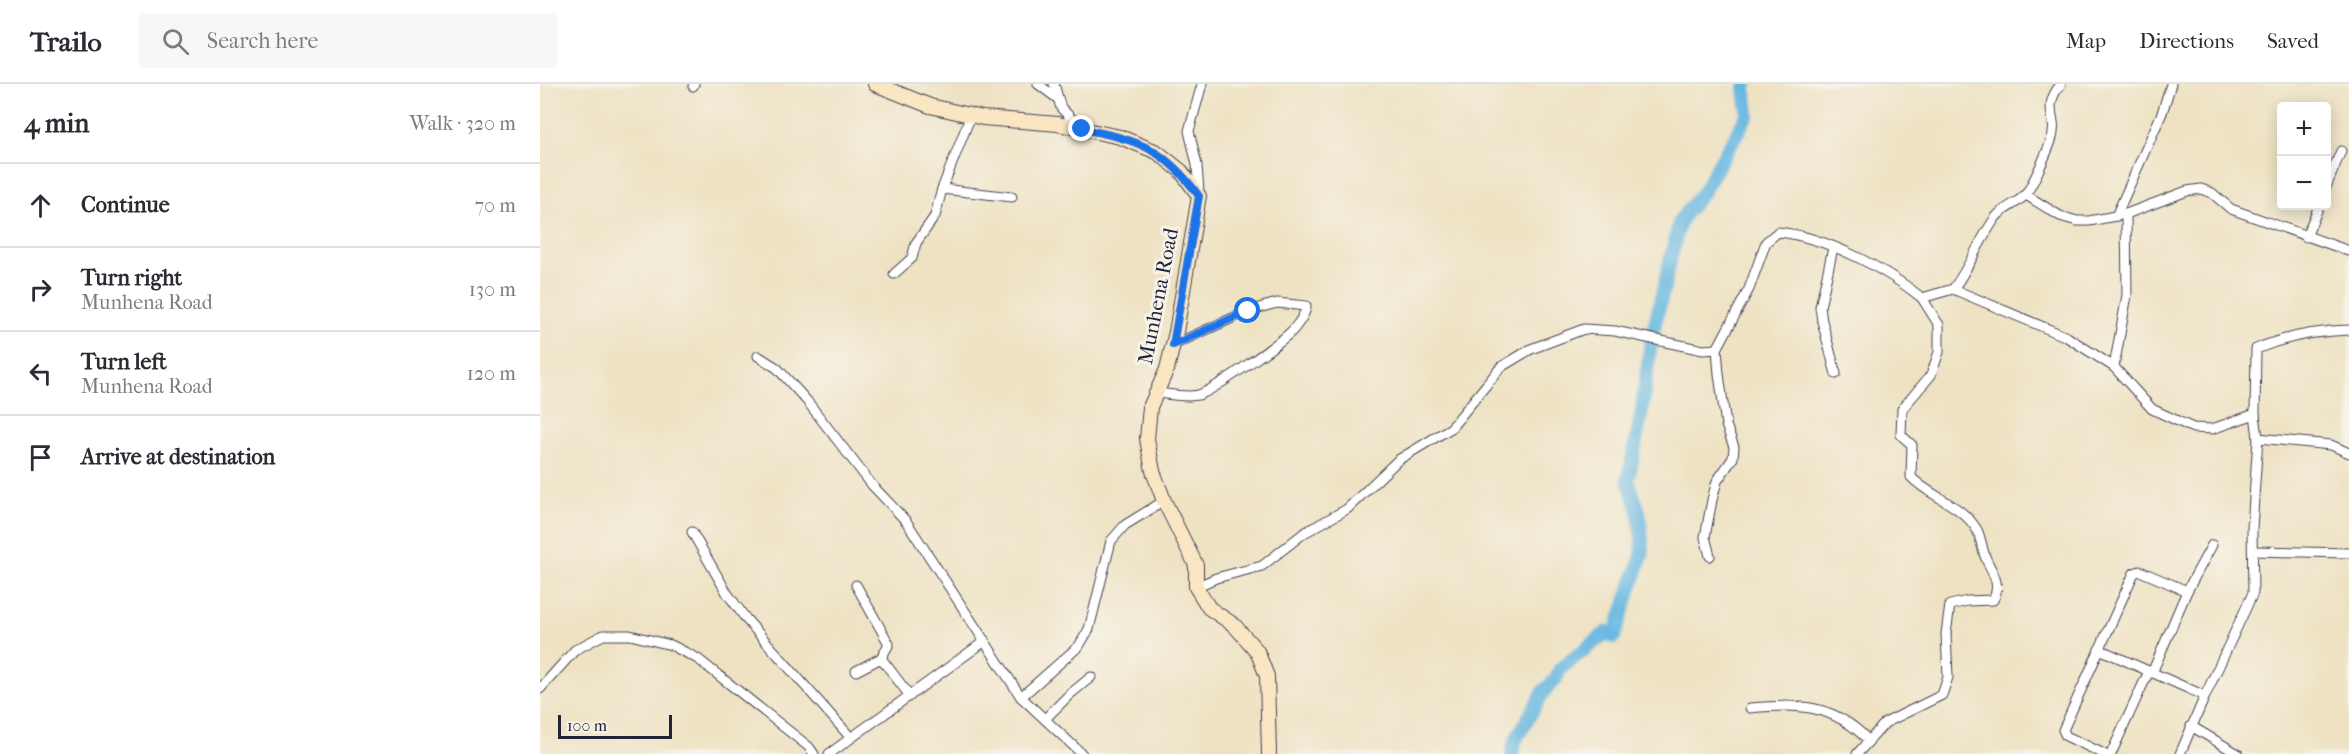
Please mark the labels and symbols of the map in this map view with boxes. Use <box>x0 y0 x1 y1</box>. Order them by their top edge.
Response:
route end <box>1068 115 1094 141</box>
street label: Munhena Road <box>1133 225 1183 366</box>
route start <box>1234 297 1260 323</box>
scale bar <box>558 712 672 740</box>

